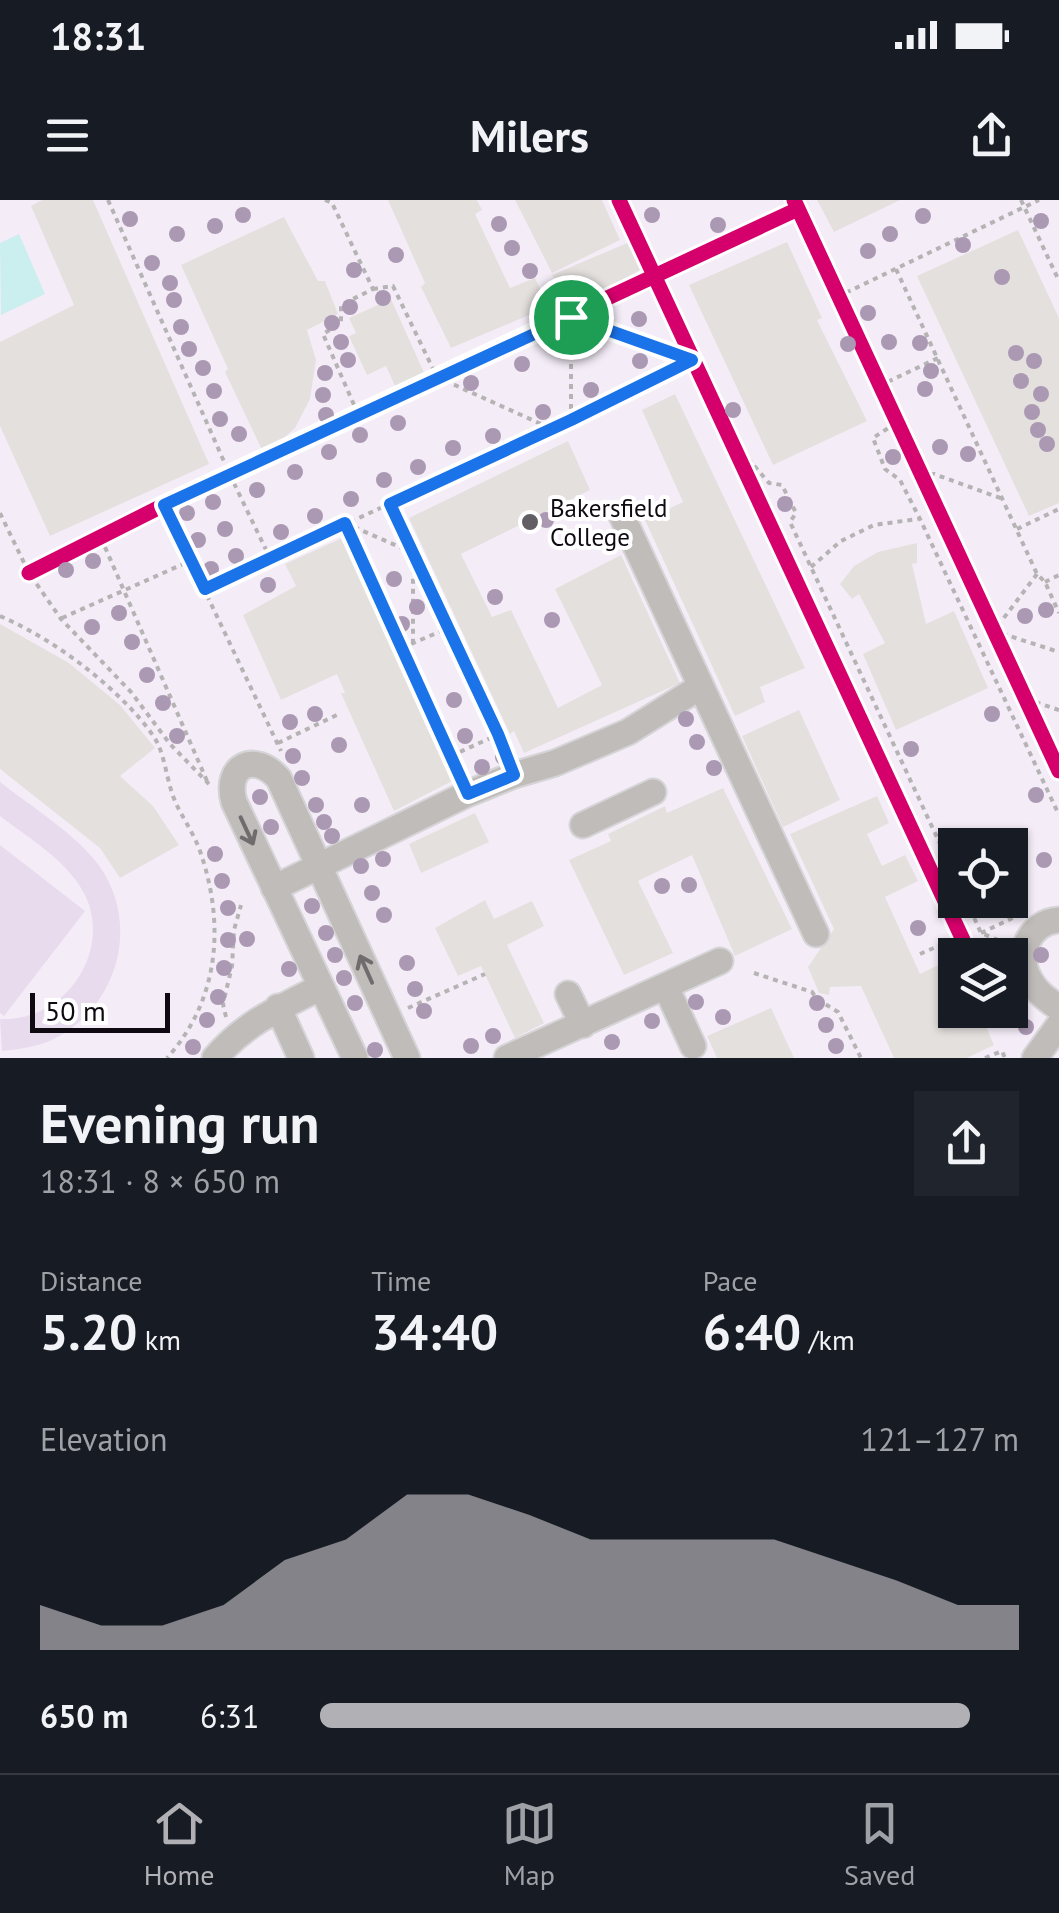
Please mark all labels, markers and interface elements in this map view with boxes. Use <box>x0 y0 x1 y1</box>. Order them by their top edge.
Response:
text: 18:31 <box>50 11 146 60</box>
text: Milers <box>470 106 589 164</box>
icon: menu <box>40 108 95 163</box>
icon: share <box>964 108 1019 163</box>
pin <box>529 275 614 360</box>
icon: arrive <box>544 290 599 345</box>
place label: Bakersfield College <box>550 492 667 553</box>
marker: Bakersfield College <box>519 511 541 533</box>
one-way arrow <box>239 815 258 845</box>
map controls <box>938 828 1028 1028</box>
button: locate <box>938 828 1028 918</box>
button: layers <box>938 938 1028 1028</box>
one-way arrow <box>356 955 375 985</box>
scale bar <box>30 988 170 1033</box>
text: 50 m <box>45 992 106 1029</box>
text: Evening run <box>40 1087 320 1158</box>
button: share <box>914 1091 1019 1196</box>
text: 18:31 · 8 × 650 m <box>40 1160 280 1202</box>
text: Distance <box>40 1262 143 1299</box>
text: Time <box>371 1262 431 1299</box>
text: Pace <box>703 1262 757 1299</box>
text: 5.20 <box>40 1299 137 1364</box>
text: 34:40 <box>371 1299 498 1364</box>
text: 6:40 <box>703 1299 801 1364</box>
text: km <box>137 1321 181 1358</box>
text: /km <box>801 1321 855 1358</box>
text: Elevation <box>40 1418 167 1460</box>
text: 121–127 m <box>860 1418 1019 1460</box>
text: 650 m <box>40 1695 128 1737</box>
text: 6:31 <box>200 1695 259 1737</box>
tab: Home <box>144 1796 214 1893</box>
tab: Map <box>502 1796 557 1893</box>
tab: Saved <box>844 1796 915 1893</box>

